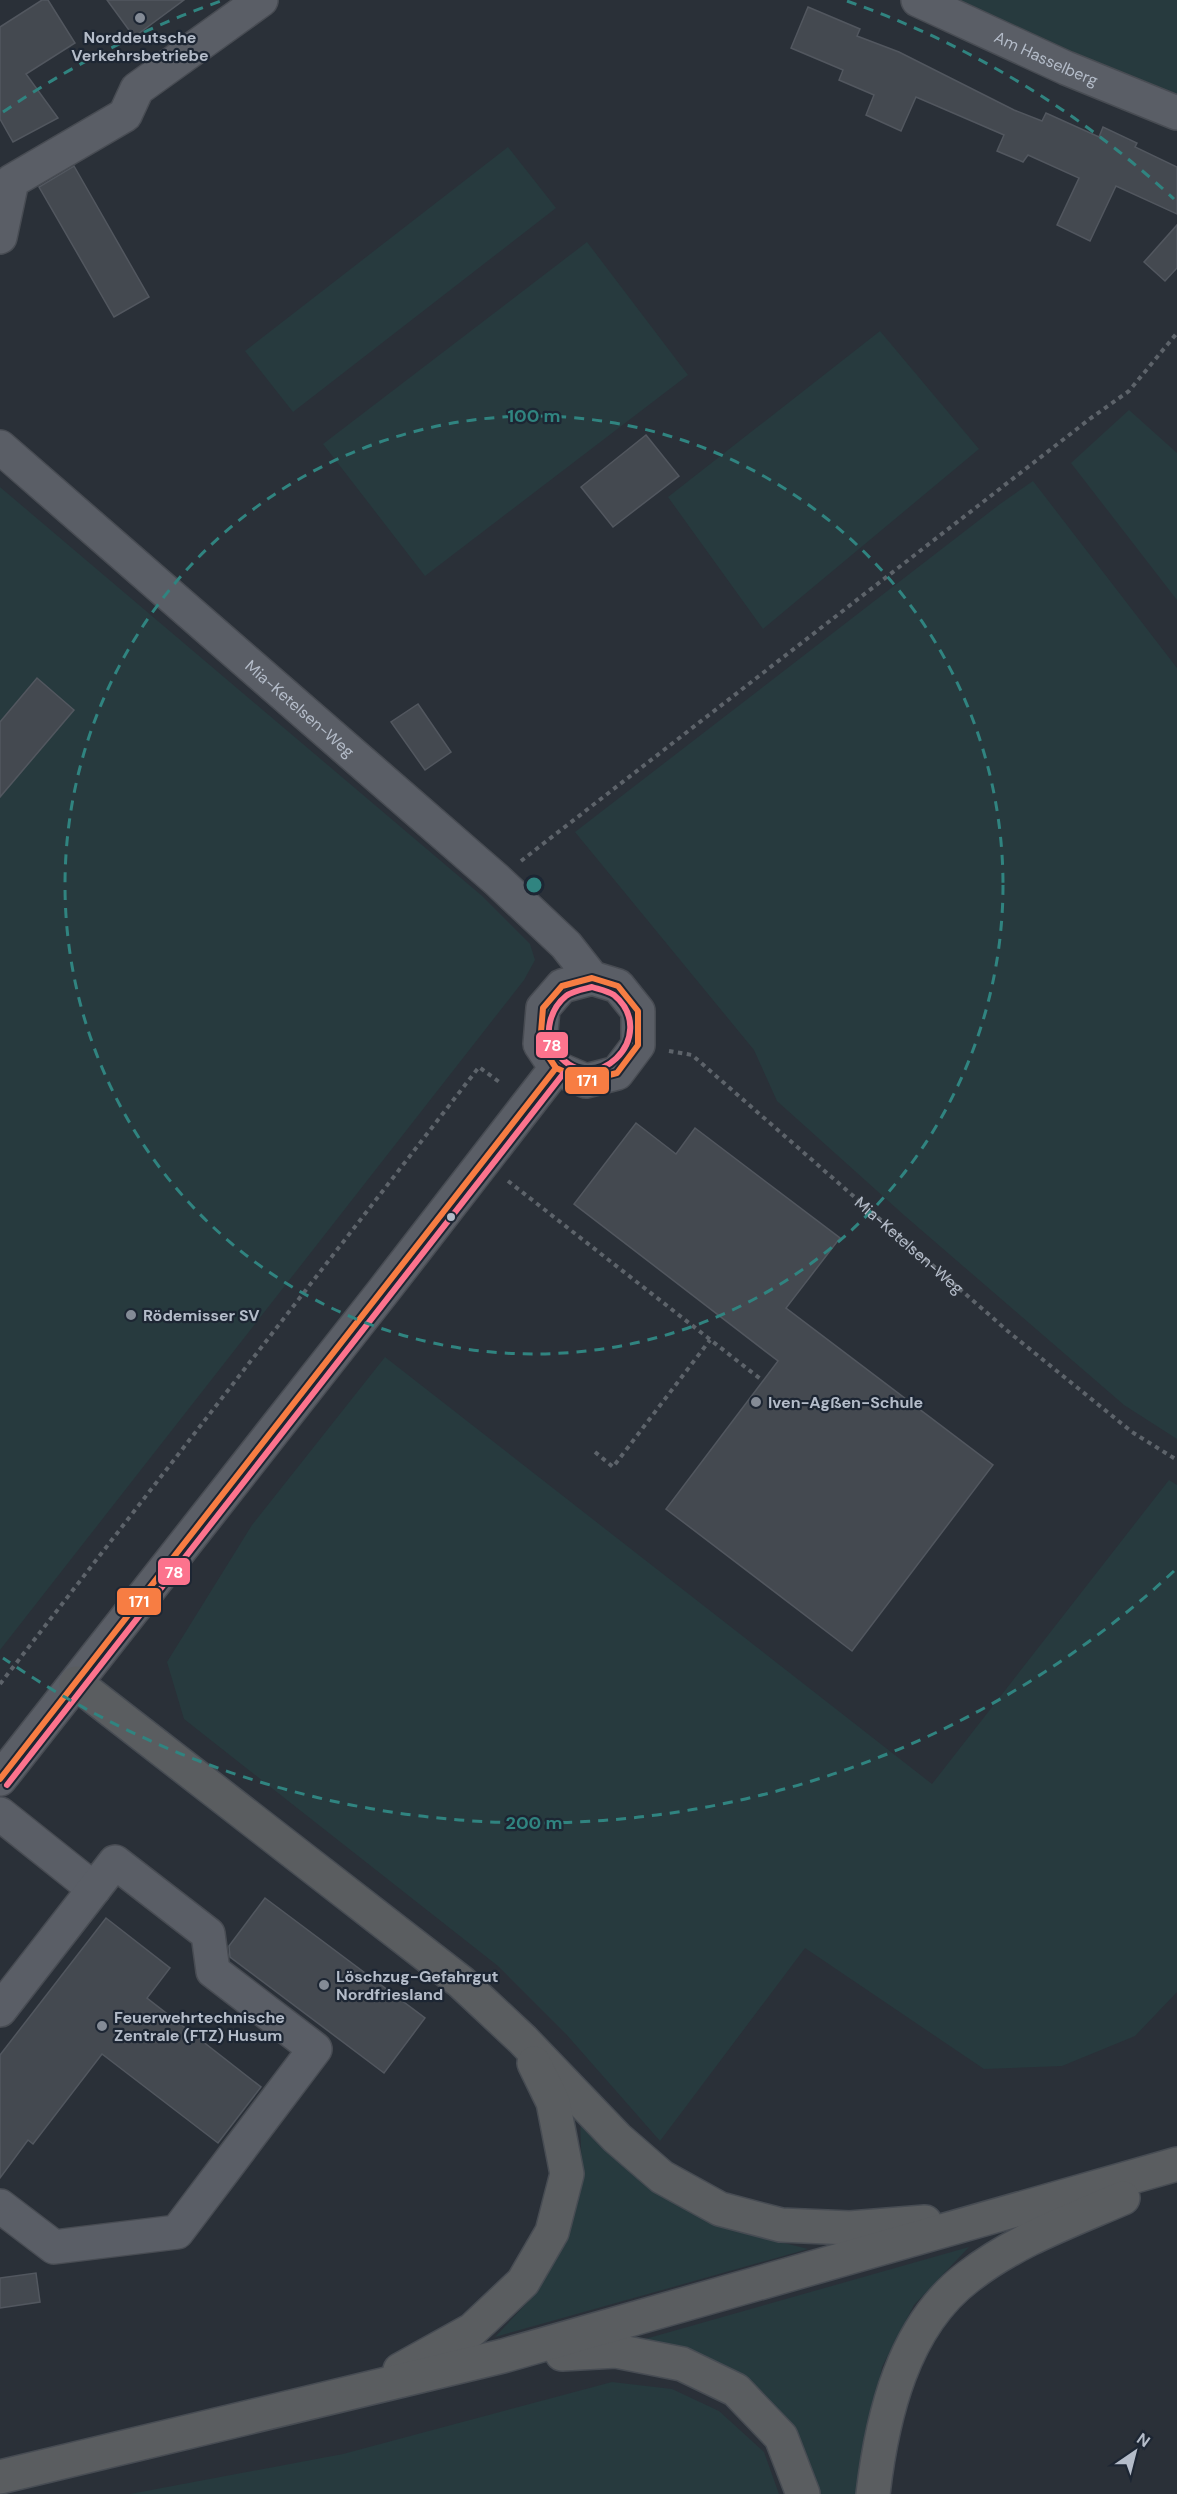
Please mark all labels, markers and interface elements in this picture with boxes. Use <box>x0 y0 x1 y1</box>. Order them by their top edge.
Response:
marker: Norddeutsche Verkehrsbetriebe <box>133 11 147 25</box>
place label: Norddeutsche Verkehrsbetriebe <box>71 27 209 66</box>
street label: Am Hasselberg <box>991 27 1101 91</box>
text: 100 m <box>507 404 561 428</box>
street label: Mia-Ketelsen-Weg <box>241 656 359 762</box>
centre of rings <box>524 875 544 895</box>
line badge: 78 <box>535 1031 569 1059</box>
text: 78 <box>543 1035 561 1056</box>
line badge: 171 <box>564 1066 610 1095</box>
text: 171 <box>577 1070 597 1091</box>
street label: Mia-Ketelsen-Weg <box>850 1192 968 1299</box>
unlabelled marker <box>445 1211 457 1223</box>
place label: Rödemisser SV <box>143 1305 260 1326</box>
marker: Rödemisser SV <box>124 1308 138 1322</box>
place label: Iven-Agßen-Schule <box>768 1392 923 1413</box>
marker: Iven-Agßen-Schule <box>749 1395 763 1409</box>
line badge: 78 <box>157 1557 191 1586</box>
text: 78 <box>165 1562 183 1583</box>
line badge: 171 <box>116 1587 162 1616</box>
text: 171 <box>129 1591 149 1612</box>
text: 200 m <box>506 1811 562 1835</box>
place label: Löschzug-Gefahrgut Nordfriesland <box>336 1966 499 2005</box>
marker: Löschzug-Gefahrgut Nordfriesland <box>317 1978 331 1992</box>
place label: Feuerwehrtechnische Zentrale (FTZ) Husum <box>114 2007 285 2046</box>
marker: Feuerwehrtechnische Zentrale (FTZ) Husum <box>95 2019 109 2033</box>
north arrow <box>1105 2422 1165 2482</box>
text: N <box>1133 2428 1154 2452</box>

